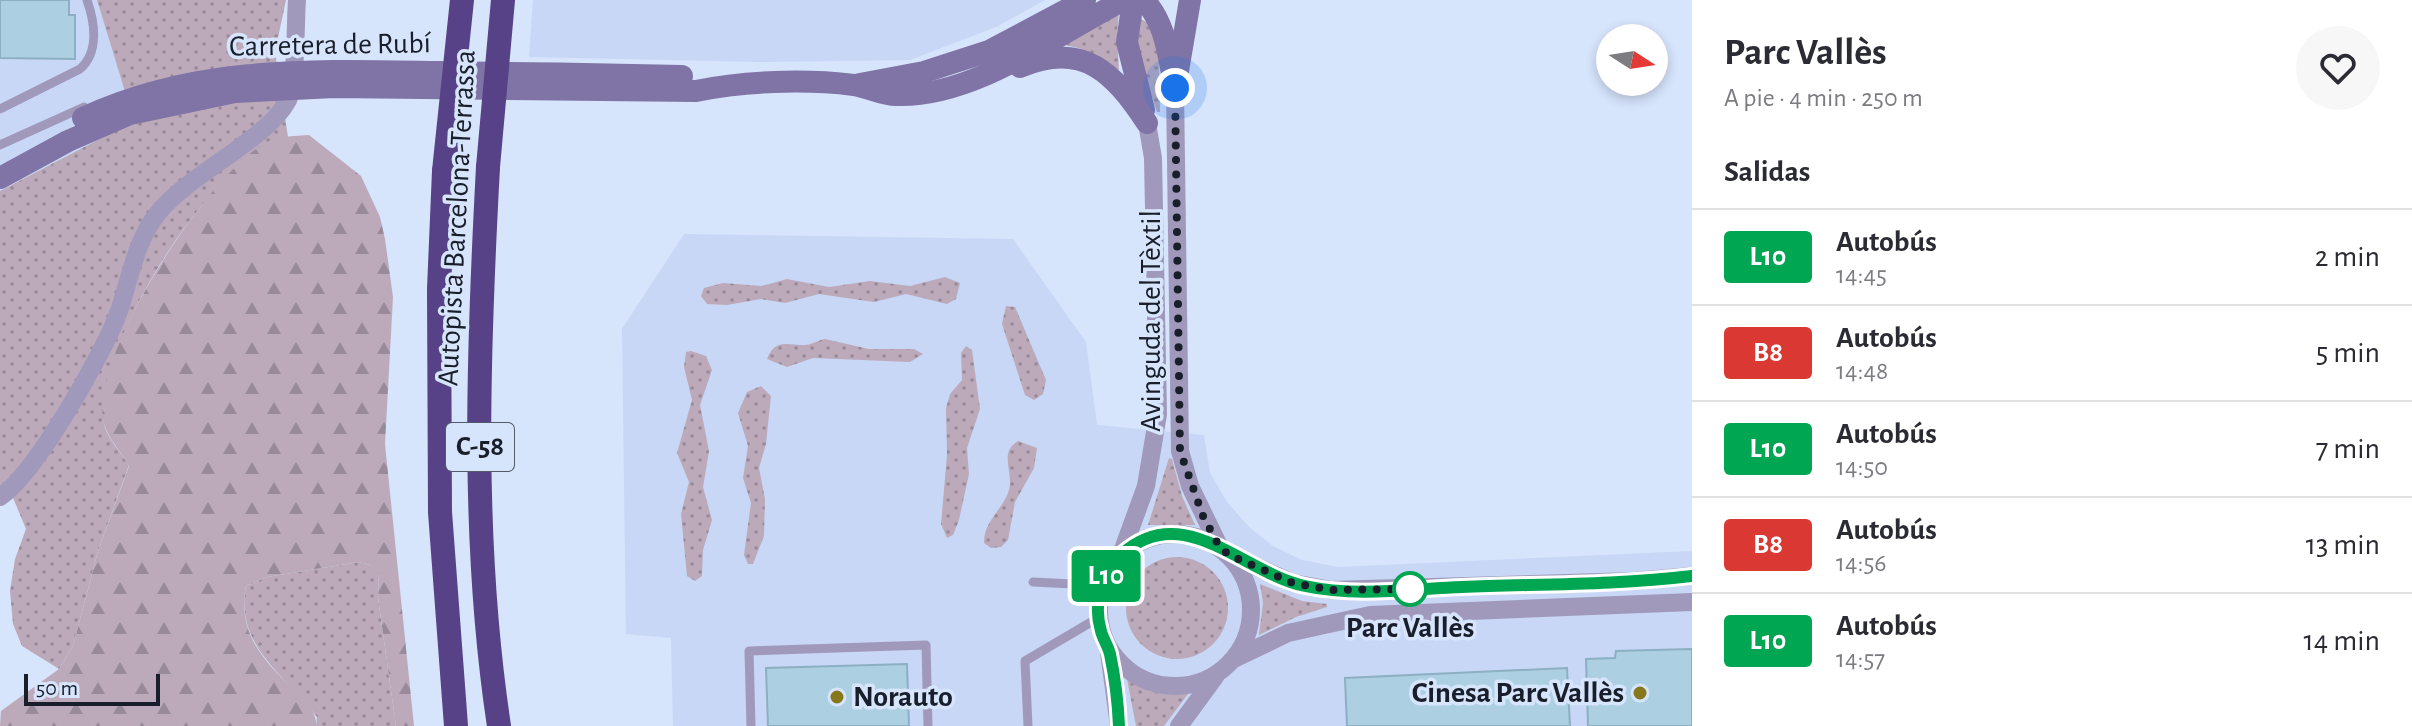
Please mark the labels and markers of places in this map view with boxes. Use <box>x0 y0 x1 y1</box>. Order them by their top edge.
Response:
marker: Parc Vallès <box>1393 572 1427 606</box>
place label: Parc Vallès <box>1346 613 1474 643</box>
place label: Cinesa Parc Vallès <box>1412 678 1624 708</box>
place label: Norauto <box>853 682 953 712</box>
marker: Cinesa Parc Vallès <box>1631 684 1649 702</box>
marker: Norauto <box>828 688 846 706</box>

